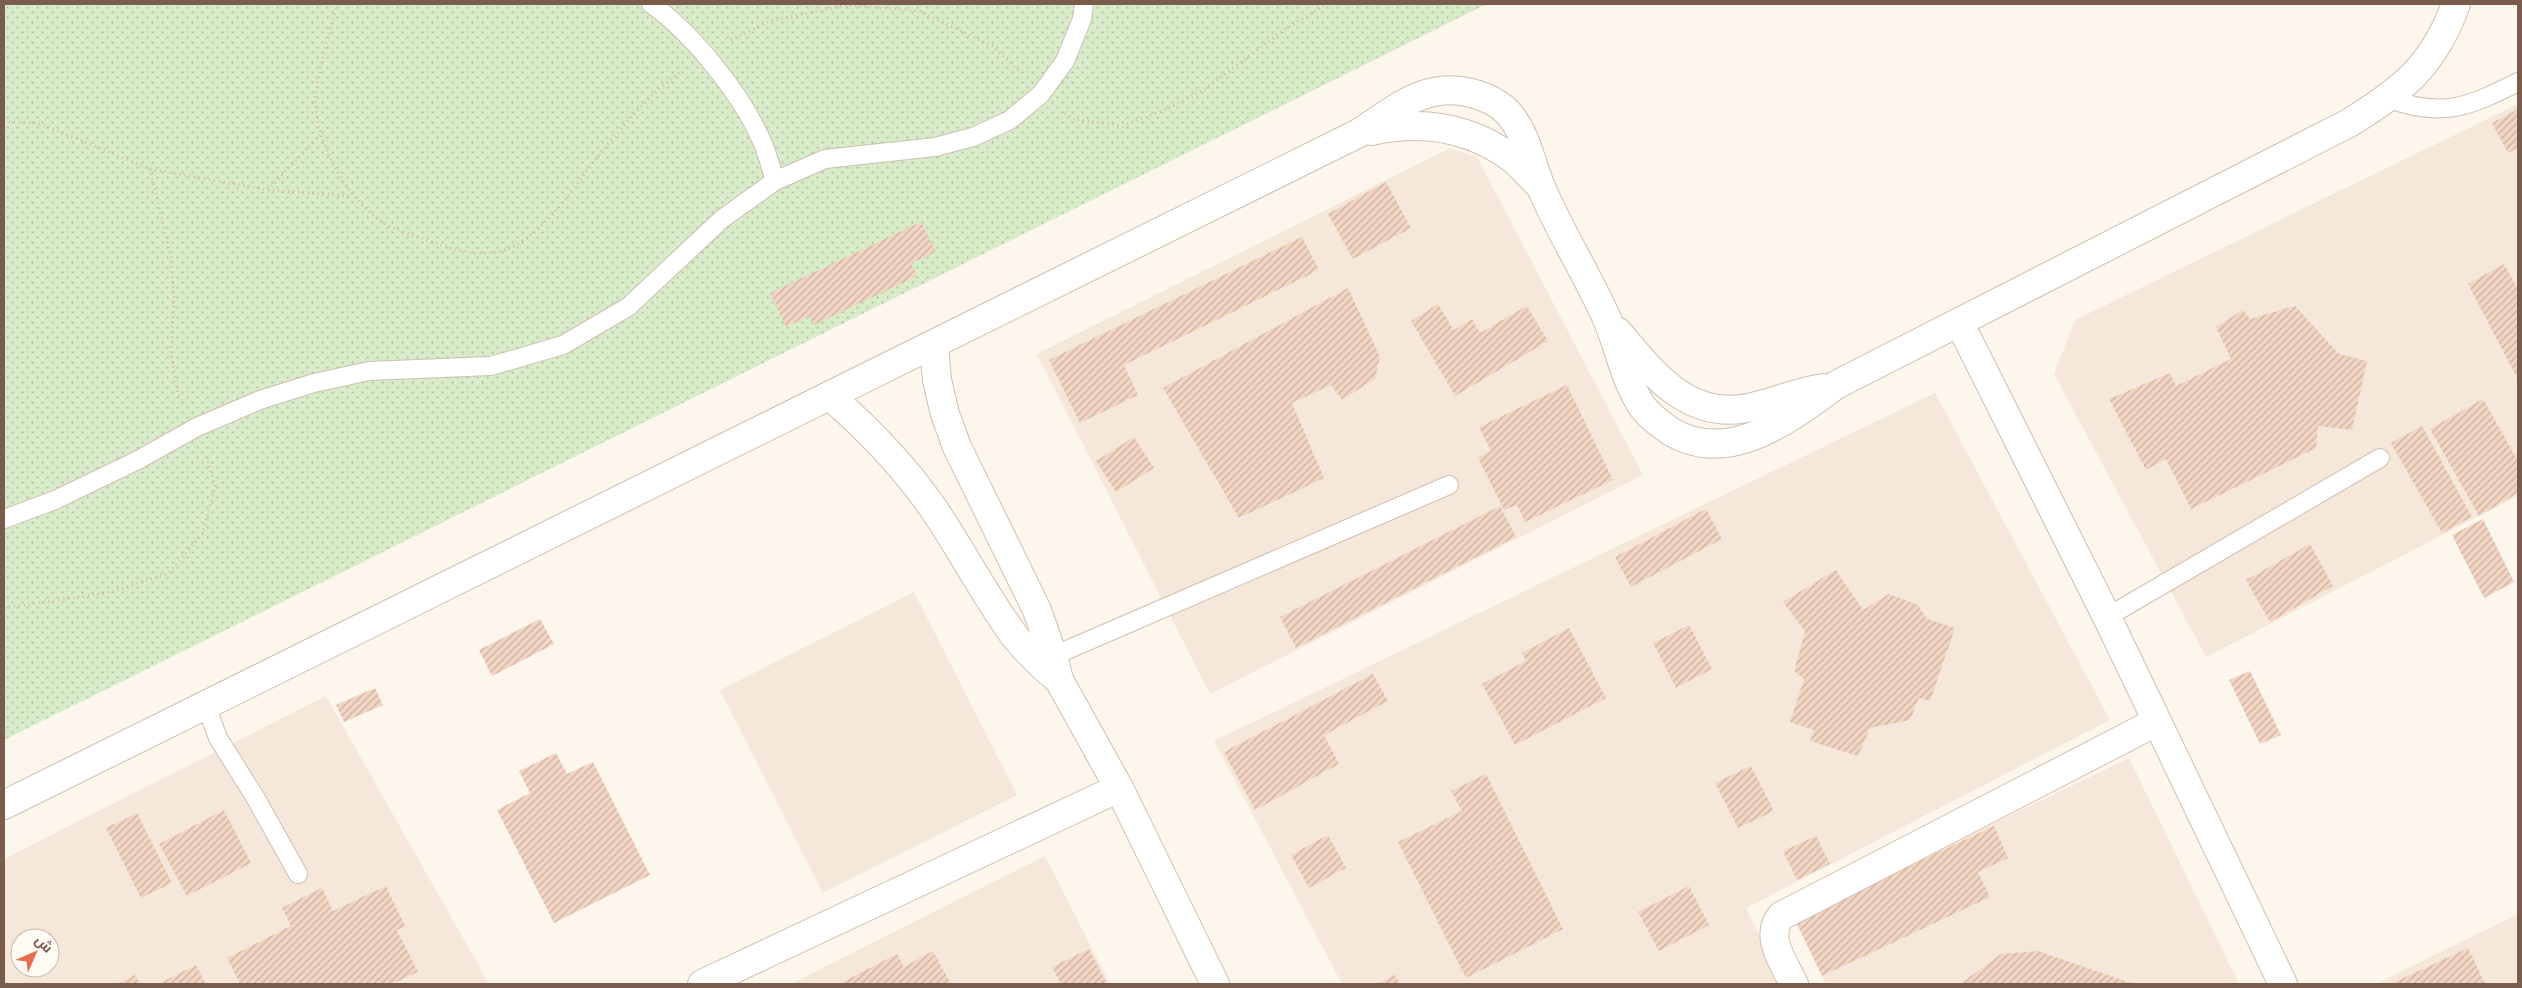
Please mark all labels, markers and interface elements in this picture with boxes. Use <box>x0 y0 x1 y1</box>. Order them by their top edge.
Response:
north arrow <box>10 928 60 978</box>
text: ش <box>31 931 57 957</box>

